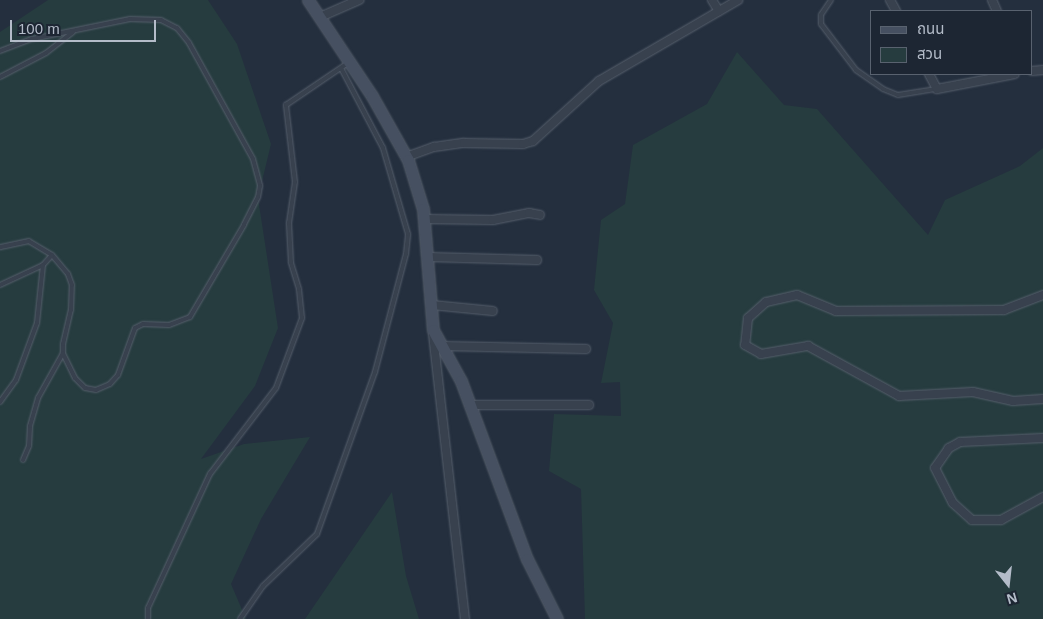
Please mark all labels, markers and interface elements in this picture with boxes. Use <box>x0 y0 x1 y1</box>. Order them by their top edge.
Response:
scale bar <box>12 10 159 42</box>
legend <box>870 10 1033 75</box>
text: 100 m <box>18 20 60 37</box>
text: ถนน <box>917 20 944 37</box>
text: สวน <box>917 45 942 62</box>
north arrow <box>983 559 1033 609</box>
text: N <box>1005 589 1019 608</box>

